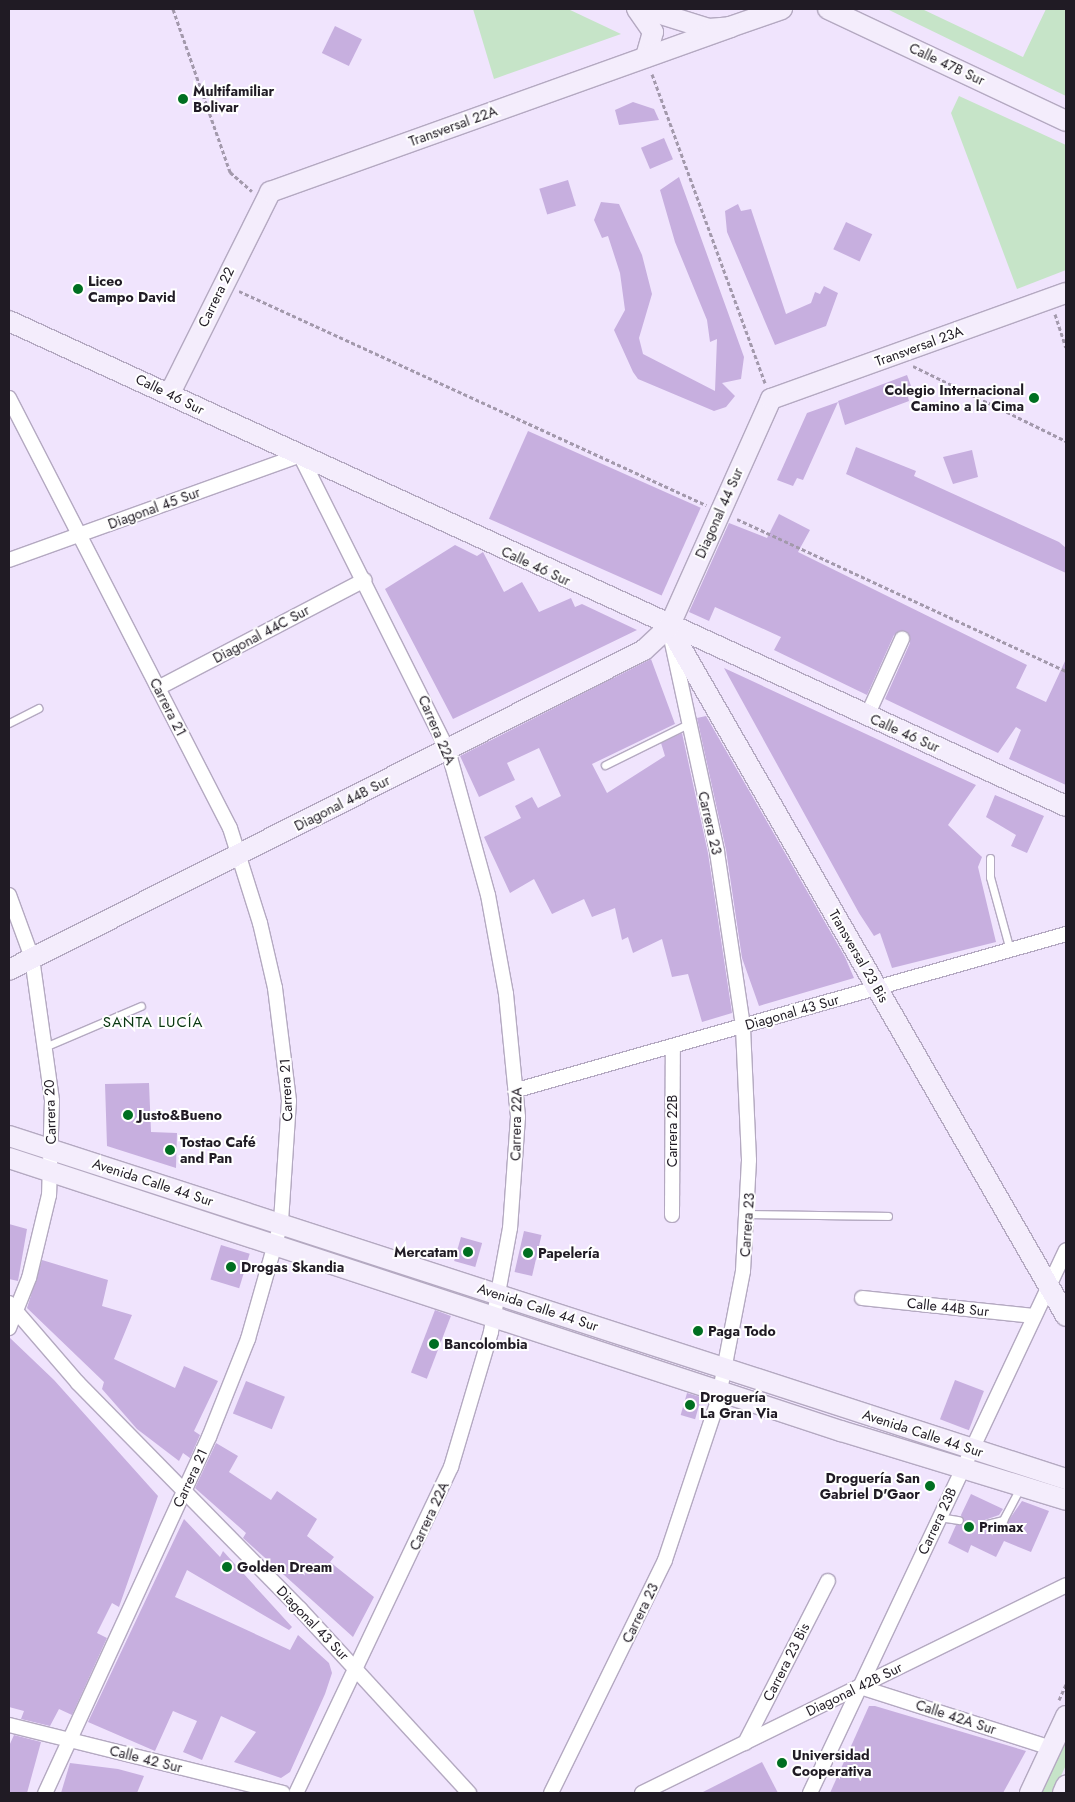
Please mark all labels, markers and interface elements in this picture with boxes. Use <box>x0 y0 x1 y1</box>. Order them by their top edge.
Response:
street label: Calle 47B Sur <box>907 39 987 89</box>
place label: Multifamiliar Bolivar <box>193 83 274 115</box>
marker: Multifamiliar Bolivar <box>177 93 189 105</box>
street label: Transversal 22A <box>407 102 499 150</box>
street label: Carrera 22 <box>194 264 238 330</box>
place label: Liceo Campo David <box>88 273 176 306</box>
marker: Liceo Campo David <box>72 283 84 295</box>
street label: Transversal 23A <box>873 322 965 370</box>
street label: Calle 46 Sur <box>133 370 207 418</box>
place label: Colegio Internacional Camino a la Cima <box>884 382 1024 414</box>
marker: Colegio Internacional Camino a la Cima <box>1028 392 1040 404</box>
street label: Diagonal 44 Sur <box>692 465 746 561</box>
street label: Diagonal 45 Sur <box>106 484 202 532</box>
street label: Calle 46 Sur <box>499 543 573 589</box>
street label: Diagonal 44C Sur <box>210 601 312 667</box>
street label: Carrera 21 <box>146 675 190 739</box>
street label: Carrera 22A <box>415 693 459 767</box>
street label: Calle 46 Sur <box>868 710 942 756</box>
street label: Diagonal 44B Sur <box>291 772 393 834</box>
street label: Carrera 23 <box>695 790 725 856</box>
street label: Transversal 23 Bis <box>826 907 892 1005</box>
street label: Diagonal 43 Sur <box>743 991 841 1033</box>
district label: SANTA LUCÍA <box>101 1014 205 1032</box>
street label: Carrera 21 <box>276 1058 296 1122</box>
street label: Carrera 20 <box>40 1079 60 1145</box>
street label: Carrera 22A <box>507 1087 525 1161</box>
street label: Carrera 22B <box>664 1095 680 1167</box>
place label: Justo&Bueno <box>138 1107 222 1123</box>
marker: Justo&Bueno <box>122 1109 134 1121</box>
place label: Tostao Café and Pan <box>180 1134 256 1166</box>
marker: Tostao Café and Pan <box>164 1144 176 1156</box>
street label: Avenida Calle 44 Sur <box>90 1155 216 1209</box>
street label: Carrera 23 <box>736 1192 758 1258</box>
place label: Mercatam <box>394 1244 458 1260</box>
place label: Papelería <box>538 1245 599 1261</box>
marker: Mercatam <box>462 1246 474 1258</box>
marker: Papelería <box>522 1247 534 1259</box>
place label: Drogas Skandia <box>241 1259 344 1275</box>
marker: Drogas Skandia <box>225 1261 237 1273</box>
street label: Avenida Calle 44 Sur <box>475 1280 601 1334</box>
street label: Calle 44B Sur <box>906 1294 990 1320</box>
place label: Paga Todo <box>708 1323 776 1339</box>
marker: Paga Todo <box>692 1325 704 1337</box>
place label: Bancolombia <box>444 1336 528 1352</box>
marker: Bancolombia <box>428 1338 440 1350</box>
place label: Droguería La Gran Via <box>700 1389 778 1421</box>
marker: Droguería La Gran Via <box>684 1399 696 1411</box>
street label: Avenida Calle 44 Sur <box>860 1406 986 1460</box>
street label: Carrera 21 <box>169 1446 211 1510</box>
place label: Droguería San Gabriel D'Gaor <box>820 1470 920 1502</box>
street label: Carrera 22A <box>406 1479 452 1553</box>
marker: Droguería San Gabriel D'Gaor <box>924 1480 936 1492</box>
street label: Carrera 23B <box>914 1485 960 1557</box>
place label: Primax <box>979 1519 1024 1535</box>
marker: Primax <box>963 1521 975 1533</box>
place label: Golden Dream <box>237 1559 332 1575</box>
marker: Golden Dream <box>221 1561 233 1573</box>
street label: Carrera 23 <box>618 1580 662 1646</box>
street label: Diagonal 43 Sur <box>273 1582 353 1664</box>
street label: Carrera 23 Bis <box>759 1620 813 1704</box>
street label: Diagonal 42B Sur <box>803 1658 905 1720</box>
street label: Calle 42A Sur <box>914 1696 998 1738</box>
street label: Calle 42 Sur <box>108 1742 184 1776</box>
place label: Universidad Cooperativa <box>792 1747 872 1780</box>
marker: Universidad Cooperativa <box>776 1757 788 1769</box>

